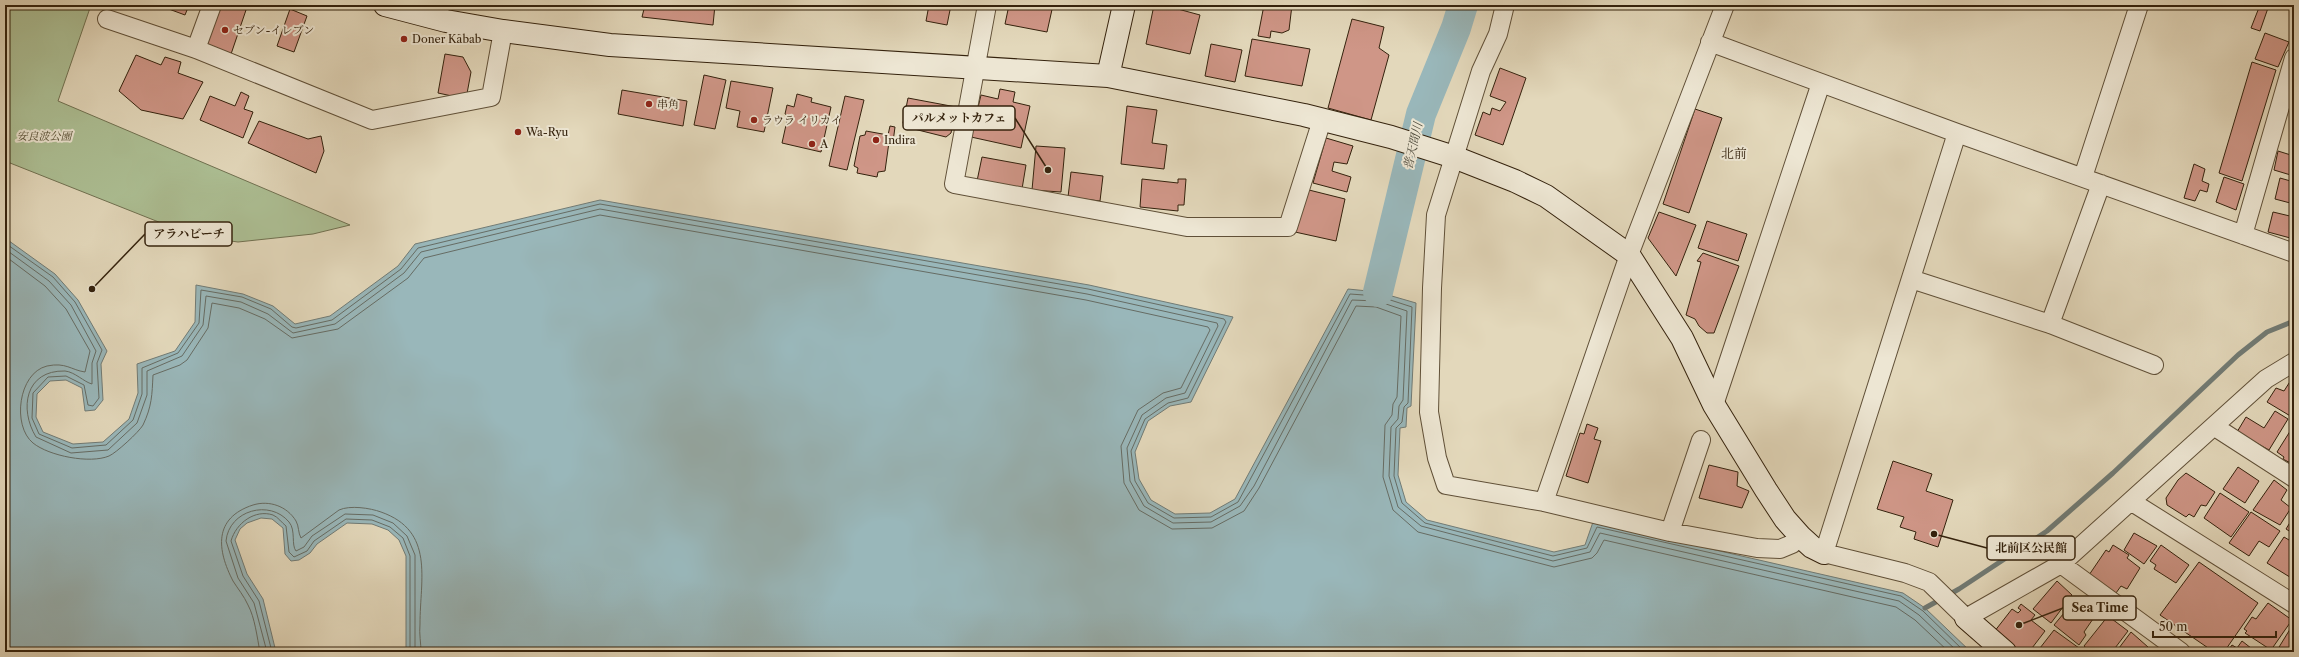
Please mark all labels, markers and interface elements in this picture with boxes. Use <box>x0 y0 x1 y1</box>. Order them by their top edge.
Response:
place label: セブン-イレブン <box>233 23 314 37</box>
marker: セブン-イレブン <box>220 25 230 35</box>
place label: Doner Kabab <box>412 32 482 46</box>
marker: Doner Kabab <box>399 34 409 44</box>
place label: 串角 <box>657 97 679 111</box>
marker: 串角 <box>644 99 654 109</box>
callout: パルメットカフェ <box>903 106 1015 130</box>
text: パルメットカフェ <box>912 110 1006 125</box>
place label: ラウラ イリカイ <box>762 113 842 127</box>
marker: ラウラ イリカイ <box>749 115 759 125</box>
water label: 普天間川 <box>1400 119 1426 171</box>
place label: Wa-Ryu <box>525 125 569 139</box>
marker: Wa-Ryu <box>513 127 523 137</box>
park label: 安良波公園 <box>17 129 73 143</box>
place label: Indira <box>884 133 916 147</box>
marker: Indira <box>871 135 881 145</box>
place label: A <box>819 137 829 151</box>
marker: A <box>807 139 817 149</box>
district label: 北前 <box>1721 145 1747 161</box>
callout: アラハビーチ <box>145 222 232 246</box>
text: アラハビーチ <box>153 226 225 241</box>
callout: 北前区公民館 <box>1987 536 2075 560</box>
text: 北前区公民館 <box>1995 540 2067 555</box>
callout: Sea Time <box>2063 596 2136 620</box>
text: Sea Time <box>2072 600 2128 615</box>
scale bar <box>2153 613 2276 639</box>
text: 50 m <box>2159 619 2188 634</box>

